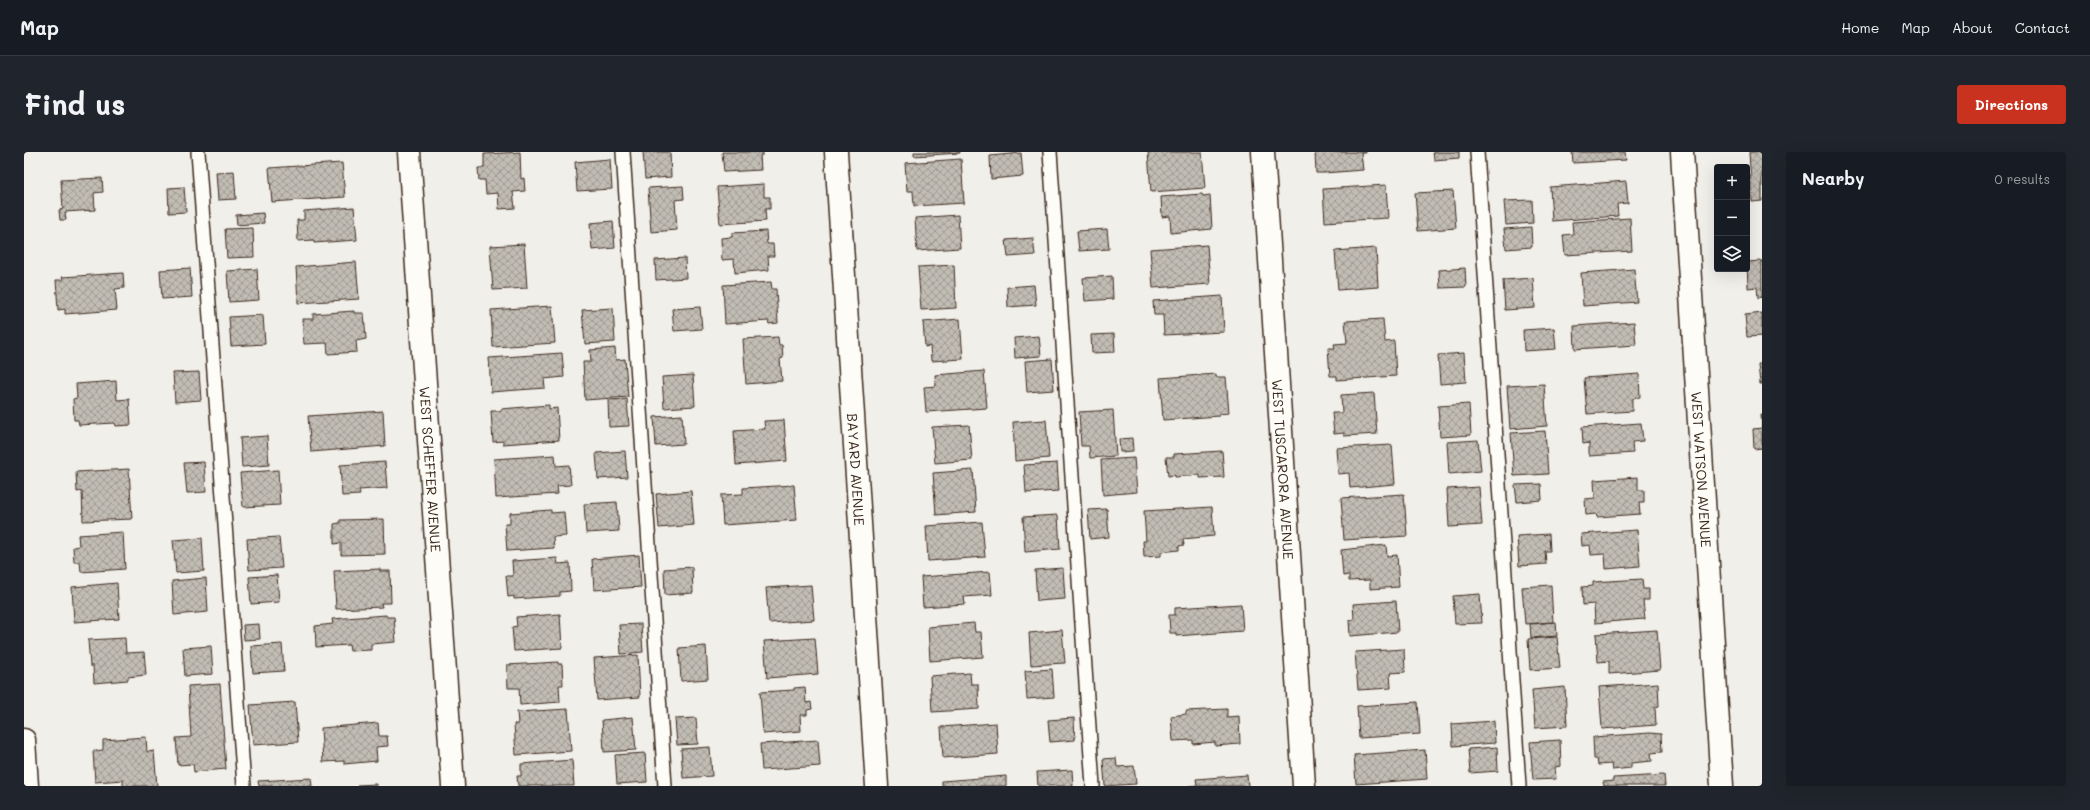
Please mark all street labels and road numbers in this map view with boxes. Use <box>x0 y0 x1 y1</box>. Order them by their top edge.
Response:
street label: WEST TUSCARORA AVENUE <box>1268 378 1299 560</box>
street label: WEST SCHEFFER AVENUE <box>416 386 446 553</box>
street label: WEST WATSON AVENUE <box>1688 391 1716 548</box>
street label: BAYARD AVENUE <box>843 412 870 526</box>

